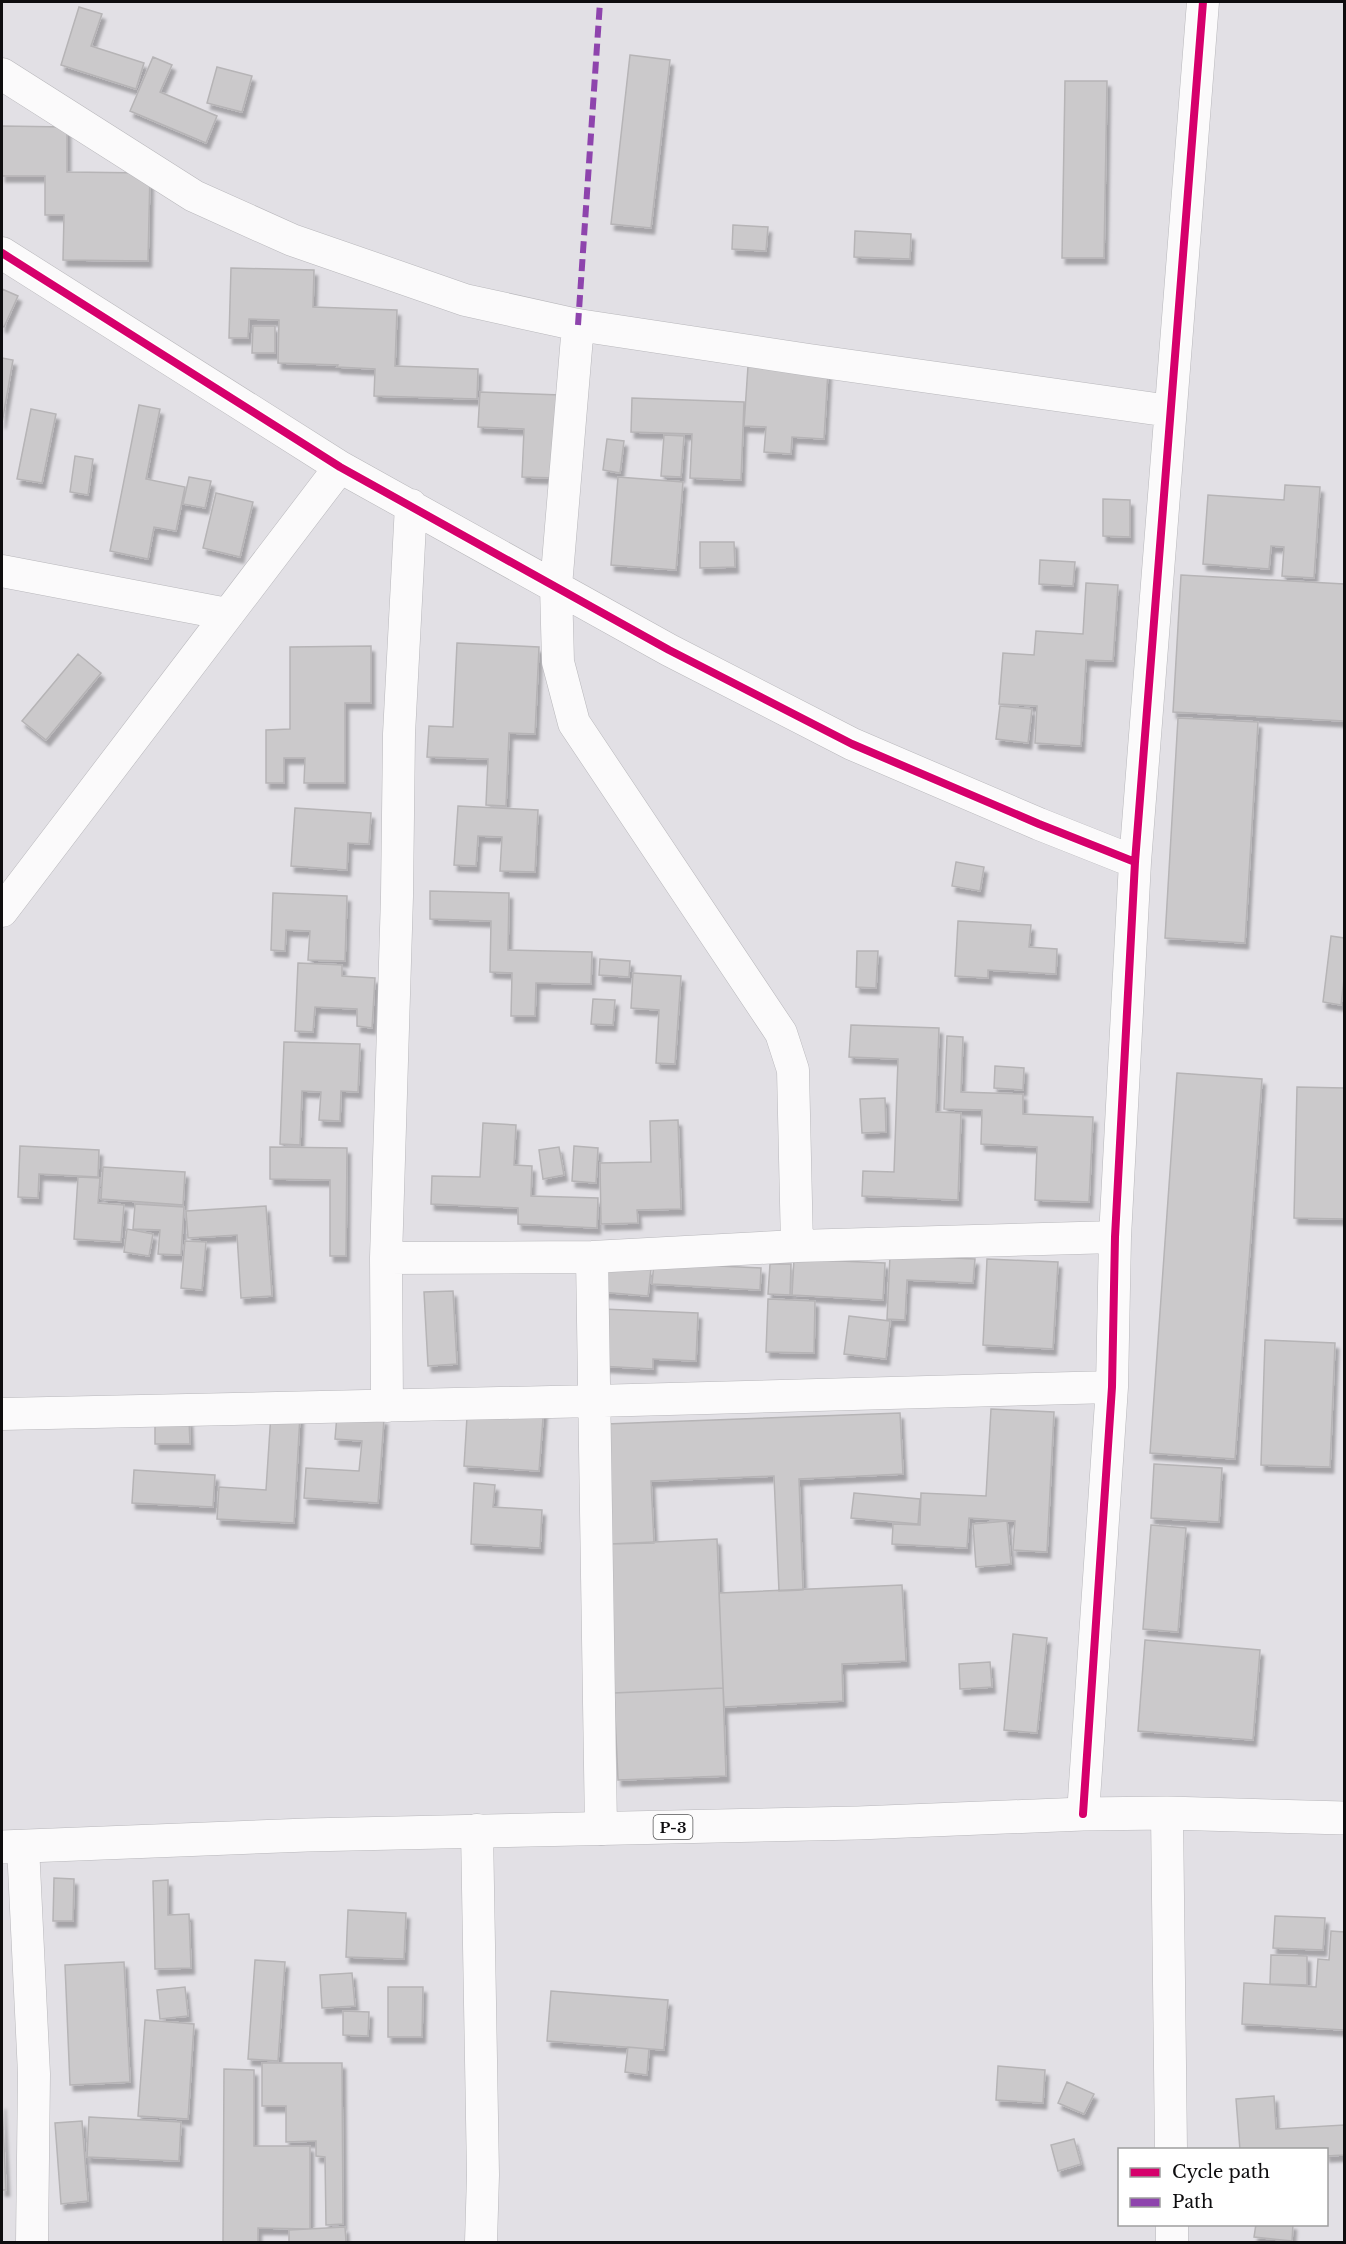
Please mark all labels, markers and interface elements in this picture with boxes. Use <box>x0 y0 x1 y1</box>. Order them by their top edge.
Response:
road number: P-3 <box>654 1815 692 1839</box>
legend <box>1118 2148 1328 2226</box>
text: Cycle path <box>1172 2161 1270 2183</box>
text: Path <box>1172 2191 1213 2213</box>

